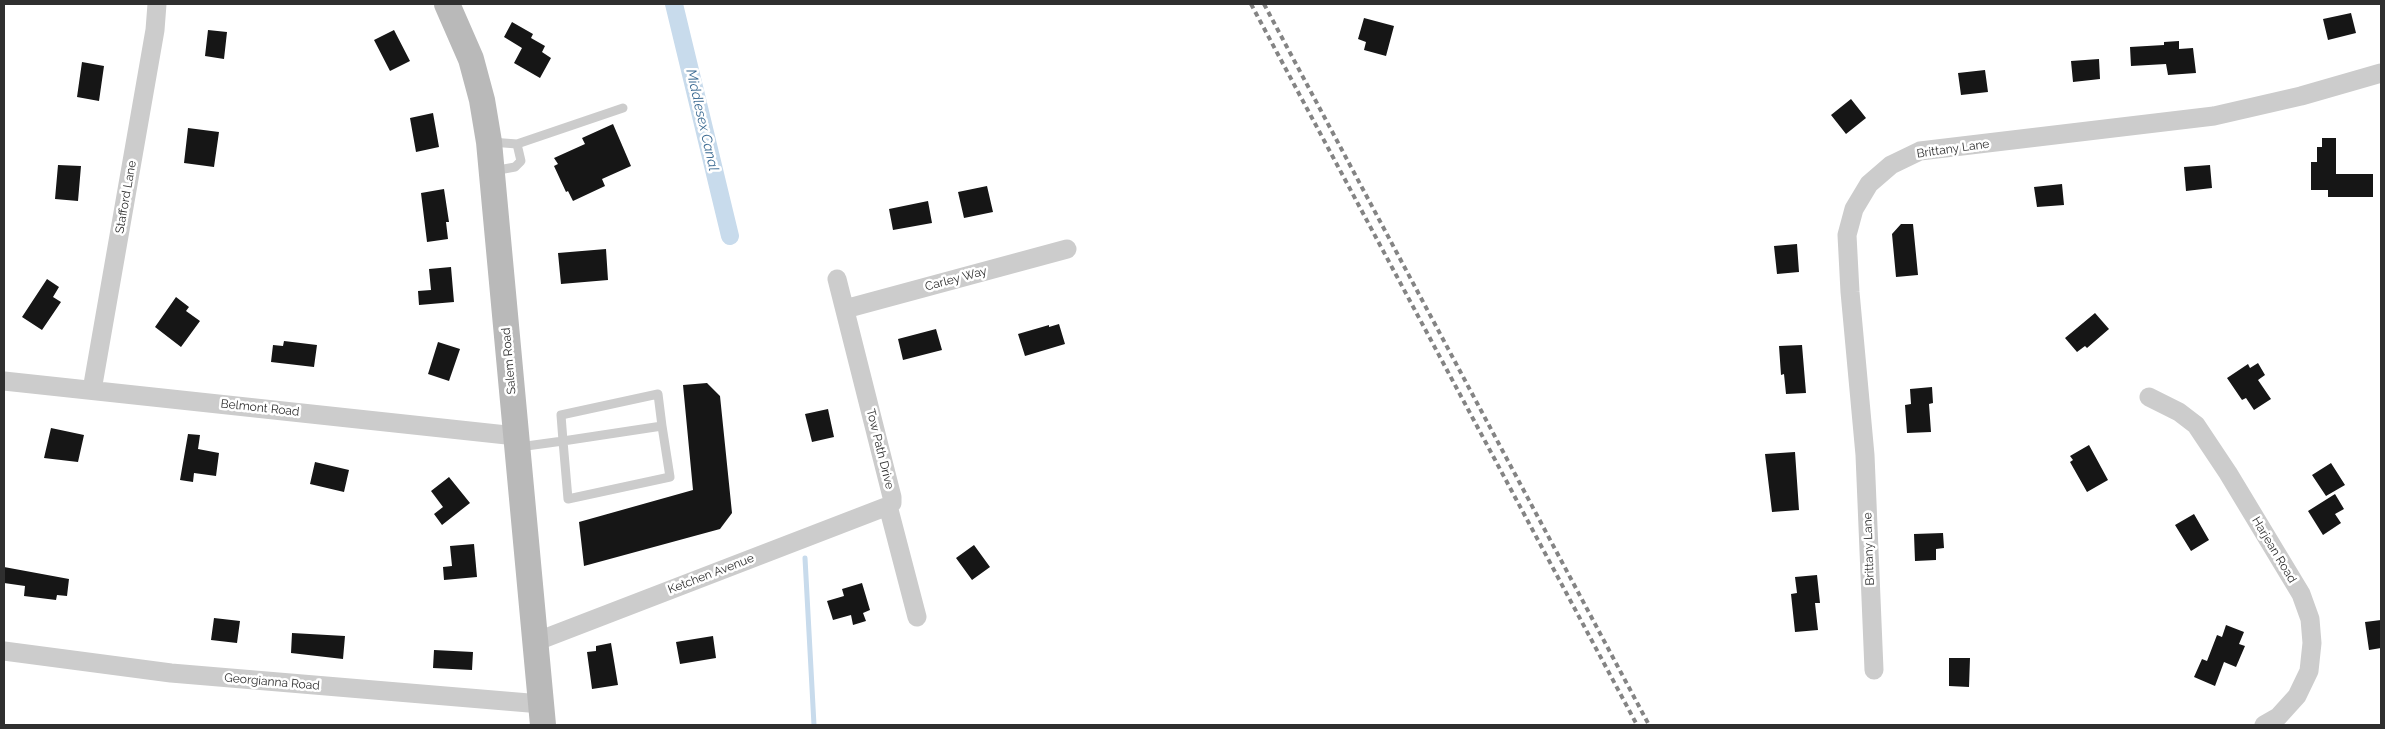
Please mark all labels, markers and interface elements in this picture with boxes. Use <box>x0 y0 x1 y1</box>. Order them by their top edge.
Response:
water label: Middlesex Canal <box>682 67 722 173</box>
street label: Brittany Lane <box>1916 137 1990 161</box>
street label: Stafford Lane <box>113 159 139 235</box>
street label: Carley Way <box>923 264 989 294</box>
street label: Salem Road <box>499 327 519 395</box>
street label: Belmont Road <box>220 397 300 419</box>
street label: Tow Path Drive <box>863 407 897 491</box>
street label: Brittany Lane <box>1861 512 1877 586</box>
street label: Harjean Road <box>2249 514 2299 586</box>
street label: Ketchen Avenue <box>666 551 756 597</box>
street label: Georgianna Road <box>224 671 320 693</box>

